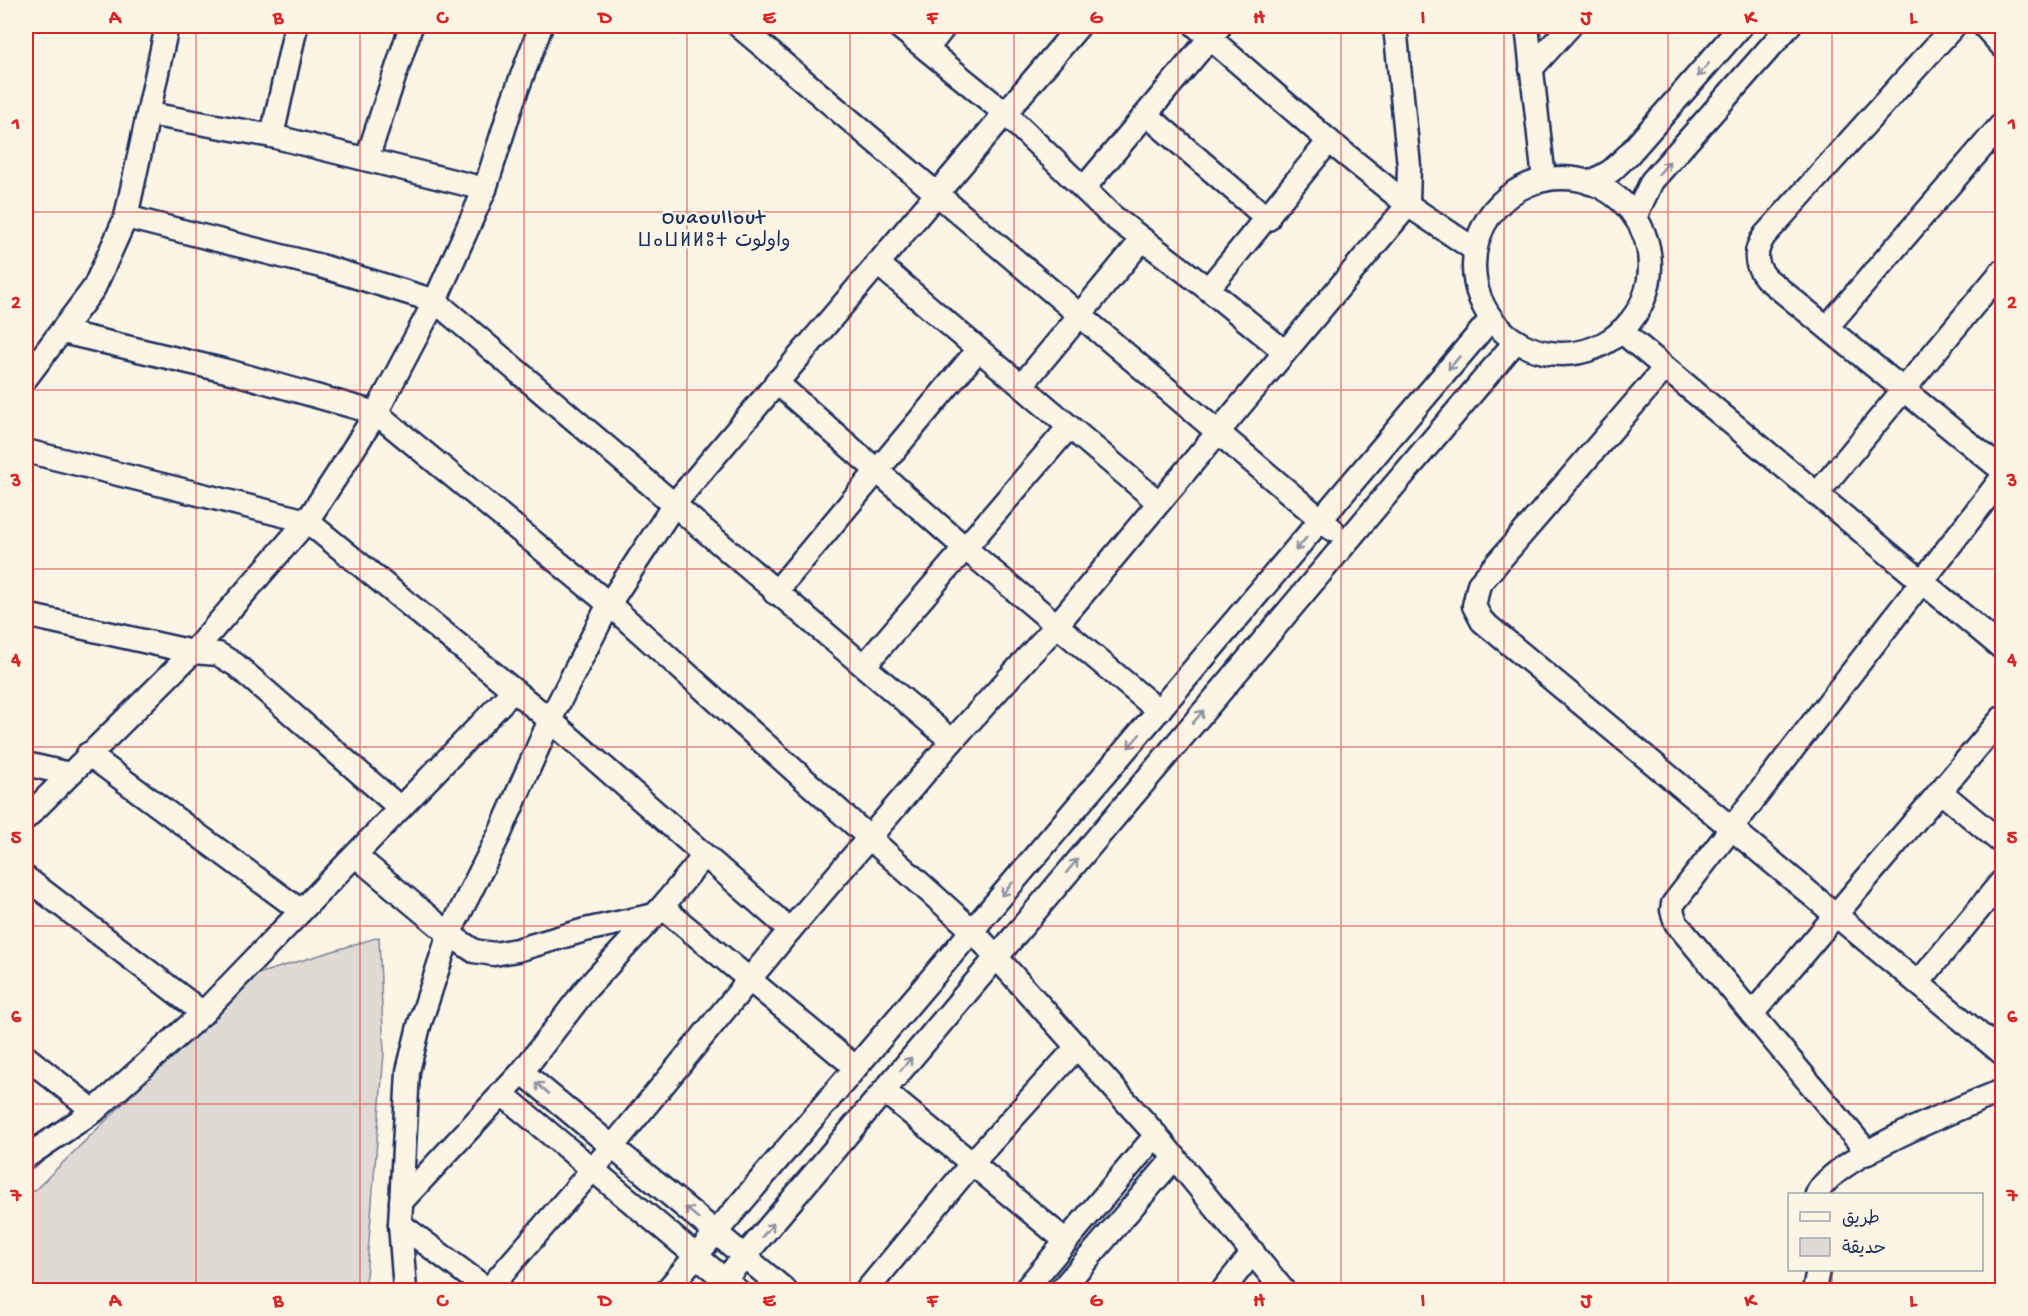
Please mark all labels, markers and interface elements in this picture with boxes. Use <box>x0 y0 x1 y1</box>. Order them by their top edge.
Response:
text: A <box>108 8 123 31</box>
text: B <box>272 8 284 31</box>
text: C <box>436 8 450 31</box>
text: D <box>596 8 612 31</box>
text: E <box>763 8 777 31</box>
text: F <box>926 8 939 31</box>
text: G <box>1090 8 1104 31</box>
text: H <box>1253 8 1265 31</box>
text: I <box>1421 8 1426 31</box>
text: J <box>1580 8 1593 31</box>
text: K <box>1743 8 1758 31</box>
text: L <box>1909 8 1918 31</box>
one-way arrow <box>1696 62 1710 77</box>
text: 1 <box>11 114 20 137</box>
text: 1 <box>2007 114 2016 137</box>
one-way arrow <box>1657 161 1671 176</box>
district label: Ouaoullout ⵡⴰⵡⵍⵍⵓⵜ واولوت <box>638 208 790 254</box>
text: 2 <box>11 293 21 316</box>
text: 2 <box>2007 293 2017 316</box>
one-way arrow <box>1447 355 1460 371</box>
text: 3 <box>10 471 21 494</box>
text: 3 <box>2006 471 2017 494</box>
one-way arrow <box>1294 536 1307 552</box>
text: 4 <box>10 650 21 673</box>
text: 4 <box>2006 650 2017 673</box>
one-way arrow <box>1191 710 1204 726</box>
one-way arrow <box>1127 733 1141 748</box>
text: 5 <box>11 828 22 851</box>
text: 5 <box>2007 828 2018 851</box>
one-way arrow <box>1065 859 1079 874</box>
one-way arrow <box>1000 881 1014 896</box>
text: 6 <box>11 1007 22 1030</box>
text: 6 <box>2007 1007 2018 1030</box>
one-way arrow <box>900 1056 913 1072</box>
one-way arrow <box>534 1082 550 1095</box>
text: 7 <box>10 1186 23 1209</box>
text: 7 <box>2006 1186 2019 1209</box>
legend <box>1788 1193 1983 1271</box>
one-way arrow <box>685 1206 700 1220</box>
text: طريق <box>1842 1209 1880 1230</box>
one-way arrow <box>761 1222 774 1238</box>
text: حديقة <box>1842 1239 1886 1260</box>
text: A <box>108 1291 123 1314</box>
text: B <box>272 1291 284 1314</box>
text: C <box>436 1291 450 1314</box>
text: D <box>596 1291 612 1314</box>
text: E <box>763 1291 777 1314</box>
text: F <box>926 1291 939 1314</box>
text: G <box>1090 1291 1104 1314</box>
text: H <box>1253 1291 1265 1314</box>
text: I <box>1421 1291 1426 1314</box>
text: J <box>1580 1291 1593 1314</box>
text: K <box>1743 1291 1758 1314</box>
text: L <box>1909 1291 1918 1314</box>

